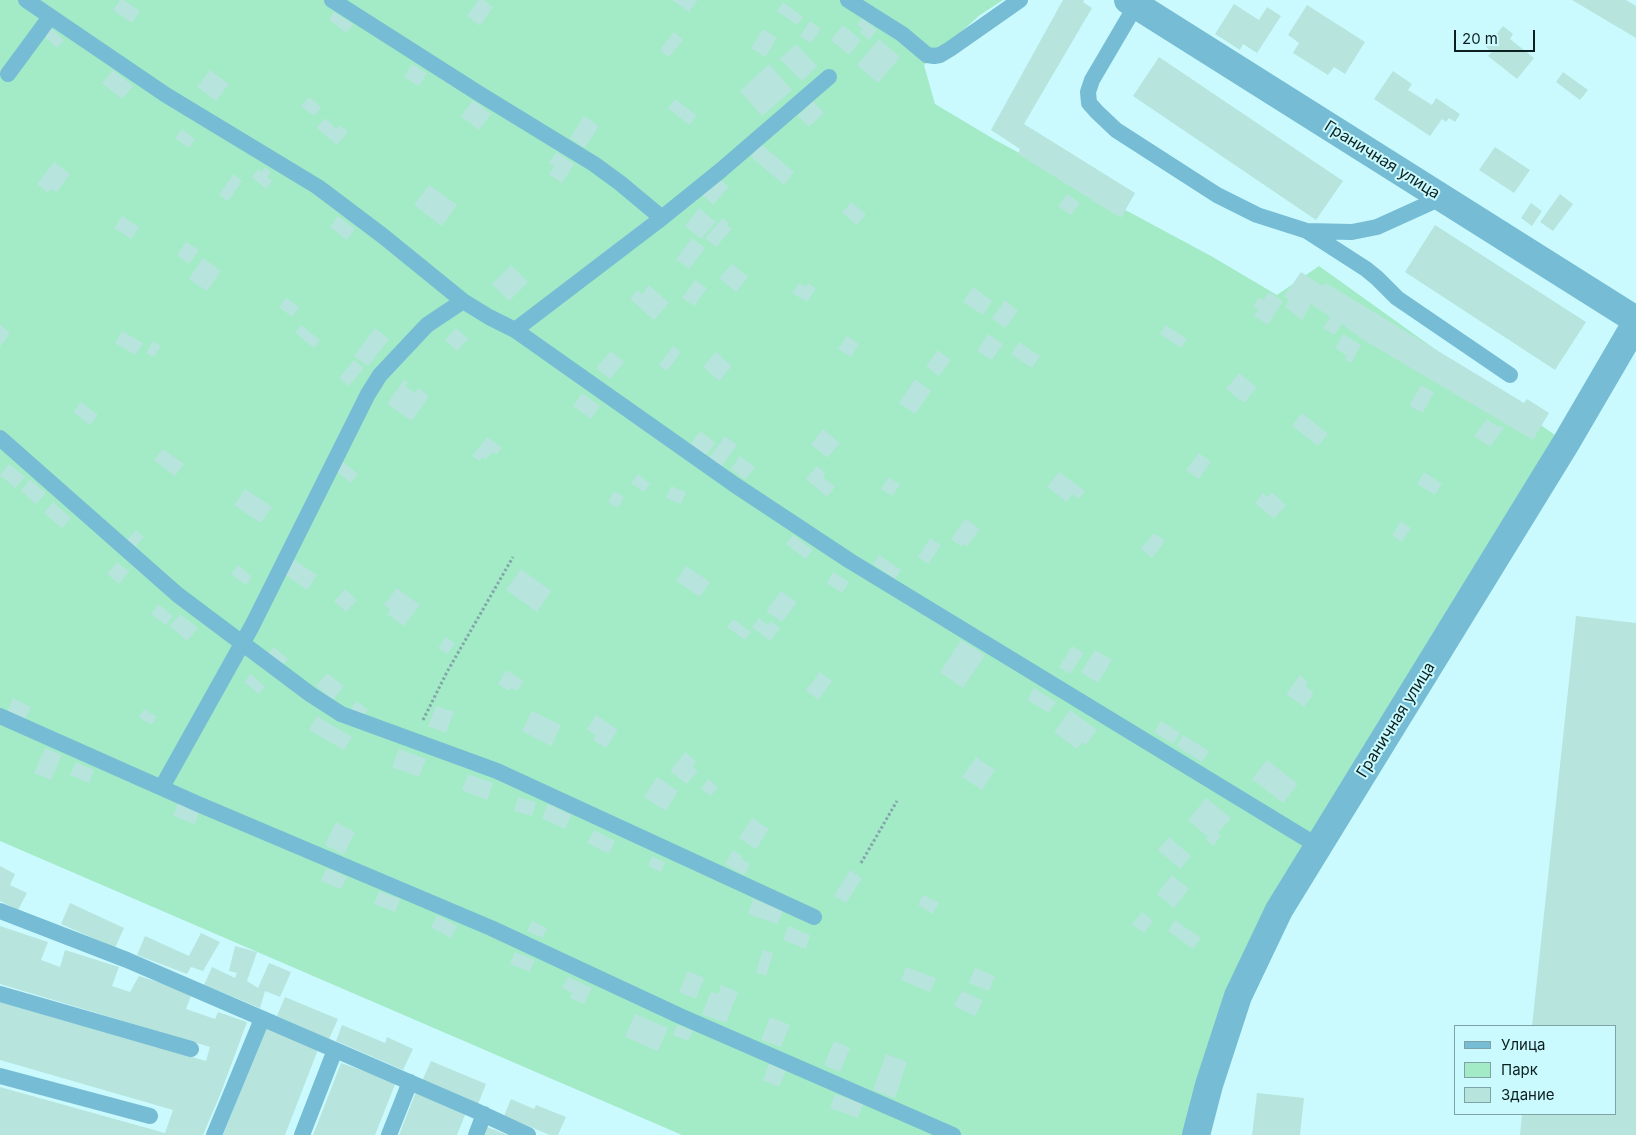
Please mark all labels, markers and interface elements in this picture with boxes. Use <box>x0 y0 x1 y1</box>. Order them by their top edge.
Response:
scale bar <box>1456 20 1537 52</box>
text: 20 m <box>1462 29 1498 48</box>
street label: Граничная улица <box>1321 117 1443 203</box>
street label: Граничная улица <box>1353 659 1439 781</box>
legend <box>1454 1025 1616 1115</box>
text: Улица <box>1501 1035 1545 1054</box>
text: Парк <box>1501 1060 1538 1079</box>
text: Здание <box>1501 1085 1555 1104</box>

